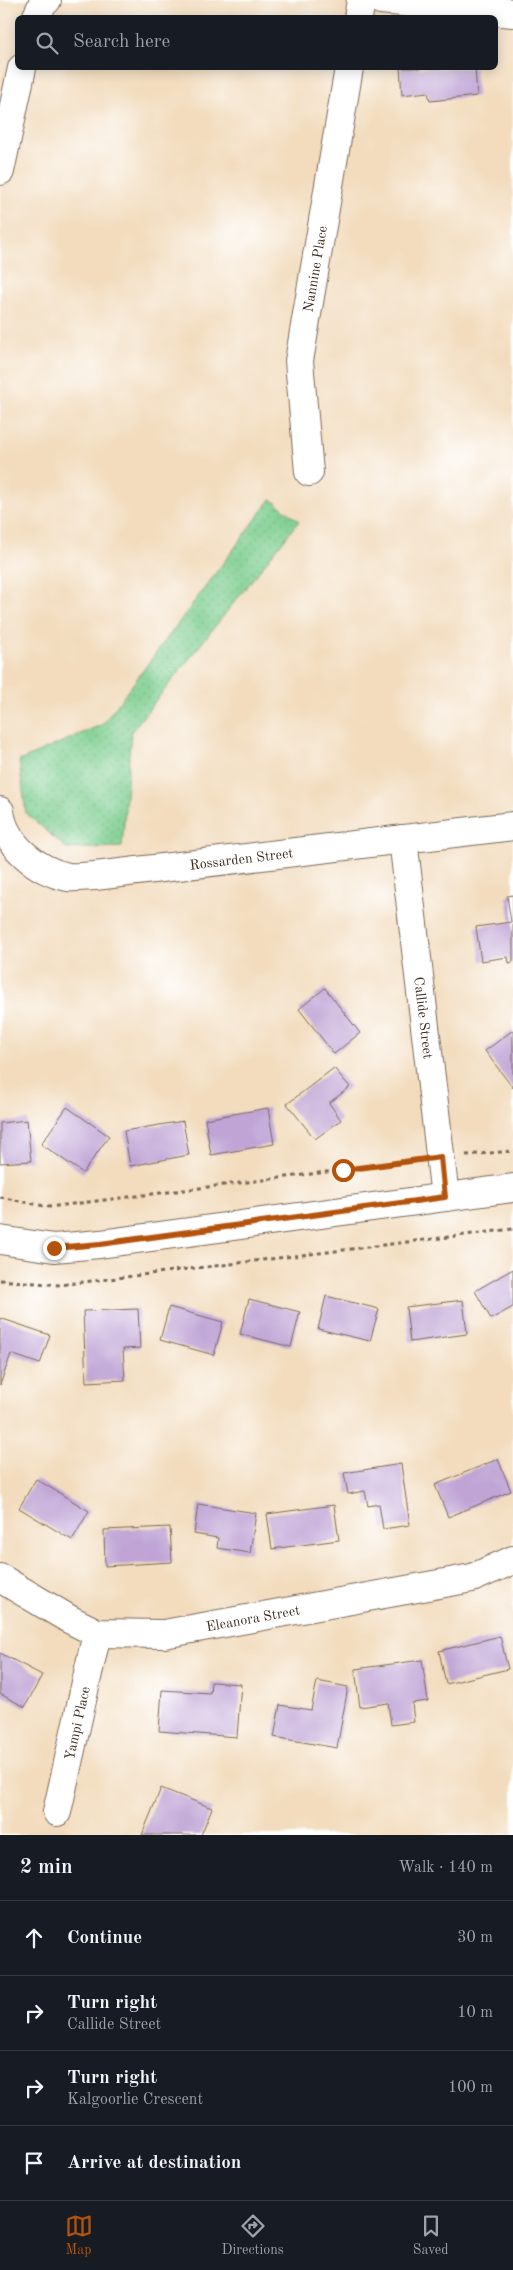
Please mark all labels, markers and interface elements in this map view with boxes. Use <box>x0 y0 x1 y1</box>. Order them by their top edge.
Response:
search box <box>15 15 498 70</box>
icon: search <box>33 29 61 57</box>
text: Search here <box>73 33 170 52</box>
street label: Nannine Place <box>301 225 330 313</box>
street label: Rossarden Street <box>189 846 294 873</box>
street label: Callide Street <box>411 976 435 1060</box>
route start <box>332 1159 355 1182</box>
route end <box>43 1237 66 1260</box>
street label: Eleanora Street <box>205 1603 301 1634</box>
street label: Yampi Place <box>63 1685 93 1762</box>
text: 2 min <box>20 1857 73 1878</box>
text: Walk · 140 m <box>398 1860 493 1876</box>
icon: ahead <box>20 1924 48 1952</box>
text: Continue <box>67 1929 142 1948</box>
text: 30 m <box>457 1930 493 1946</box>
text: Turn right <box>67 1994 157 2013</box>
icon: right <box>20 1999 48 2027</box>
text: 10 m <box>457 2005 493 2021</box>
text: Callide Street <box>67 2017 161 2033</box>
text: Turn right <box>67 2069 157 2088</box>
icon: right <box>20 2074 48 2102</box>
text: 100 m <box>448 2080 493 2096</box>
text: Kalgoorlie Crescent <box>67 2092 203 2108</box>
icon: arrive <box>20 2149 48 2177</box>
text: Arrive at destination <box>67 2154 241 2173</box>
tab: Map <box>65 2212 93 2259</box>
tab: Directions <box>222 2212 284 2259</box>
tab: Saved <box>413 2212 448 2259</box>

